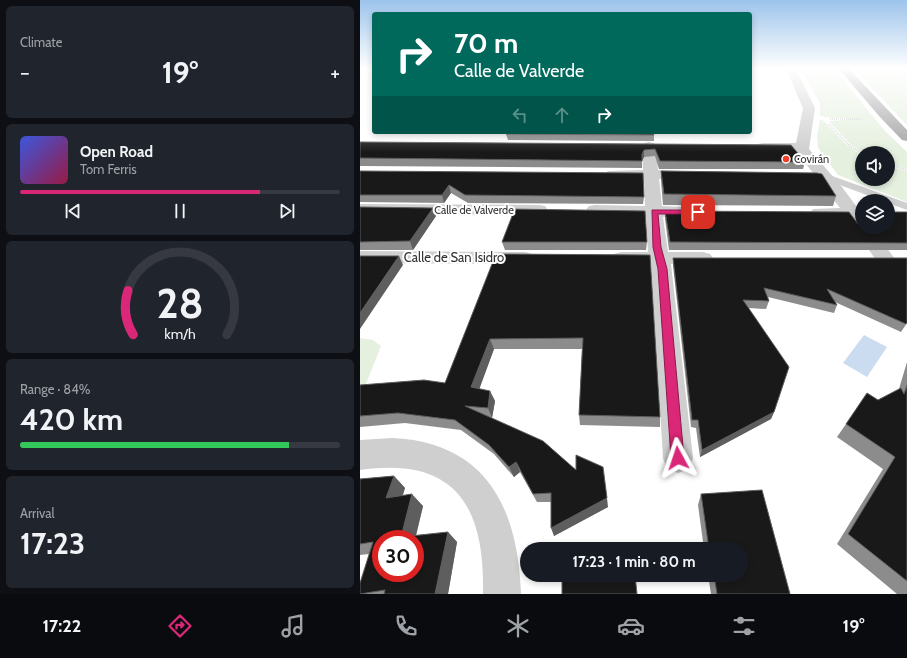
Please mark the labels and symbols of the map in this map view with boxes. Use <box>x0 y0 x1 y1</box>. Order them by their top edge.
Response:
place label: Covirán <box>794 152 829 166</box>
marker: Covirán <box>781 154 791 164</box>
pin <box>681 195 715 229</box>
street label: Calle de Valverde <box>434 203 514 217</box>
street label: Calle de San Isidro <box>404 249 504 265</box>
position arrow <box>657 437 699 479</box>
speed limit sign: 30 <box>372 530 424 582</box>

